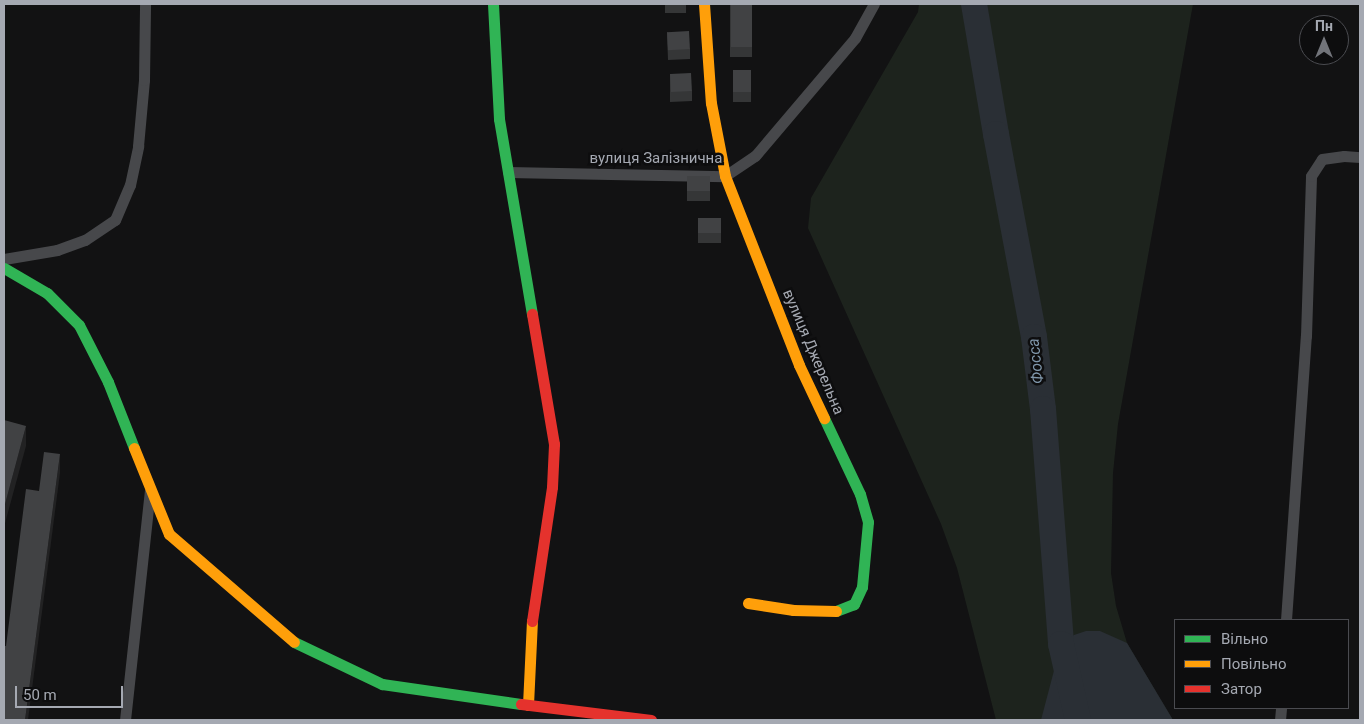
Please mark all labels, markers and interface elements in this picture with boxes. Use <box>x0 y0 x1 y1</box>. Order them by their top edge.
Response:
north arrow <box>1299 15 1349 65</box>
text: Пн <box>1315 18 1333 34</box>
street label: вулиця Залізнична <box>590 150 722 168</box>
street label: вулиця Джерельна <box>779 287 847 417</box>
water label: Фосса <box>1024 337 1048 385</box>
legend <box>1174 619 1349 709</box>
text: Вільно <box>1221 630 1268 648</box>
text: Повільно <box>1221 655 1287 673</box>
scale bar <box>18 676 125 708</box>
text: Затор <box>1221 680 1262 698</box>
text: 50 m <box>23 686 57 704</box>

